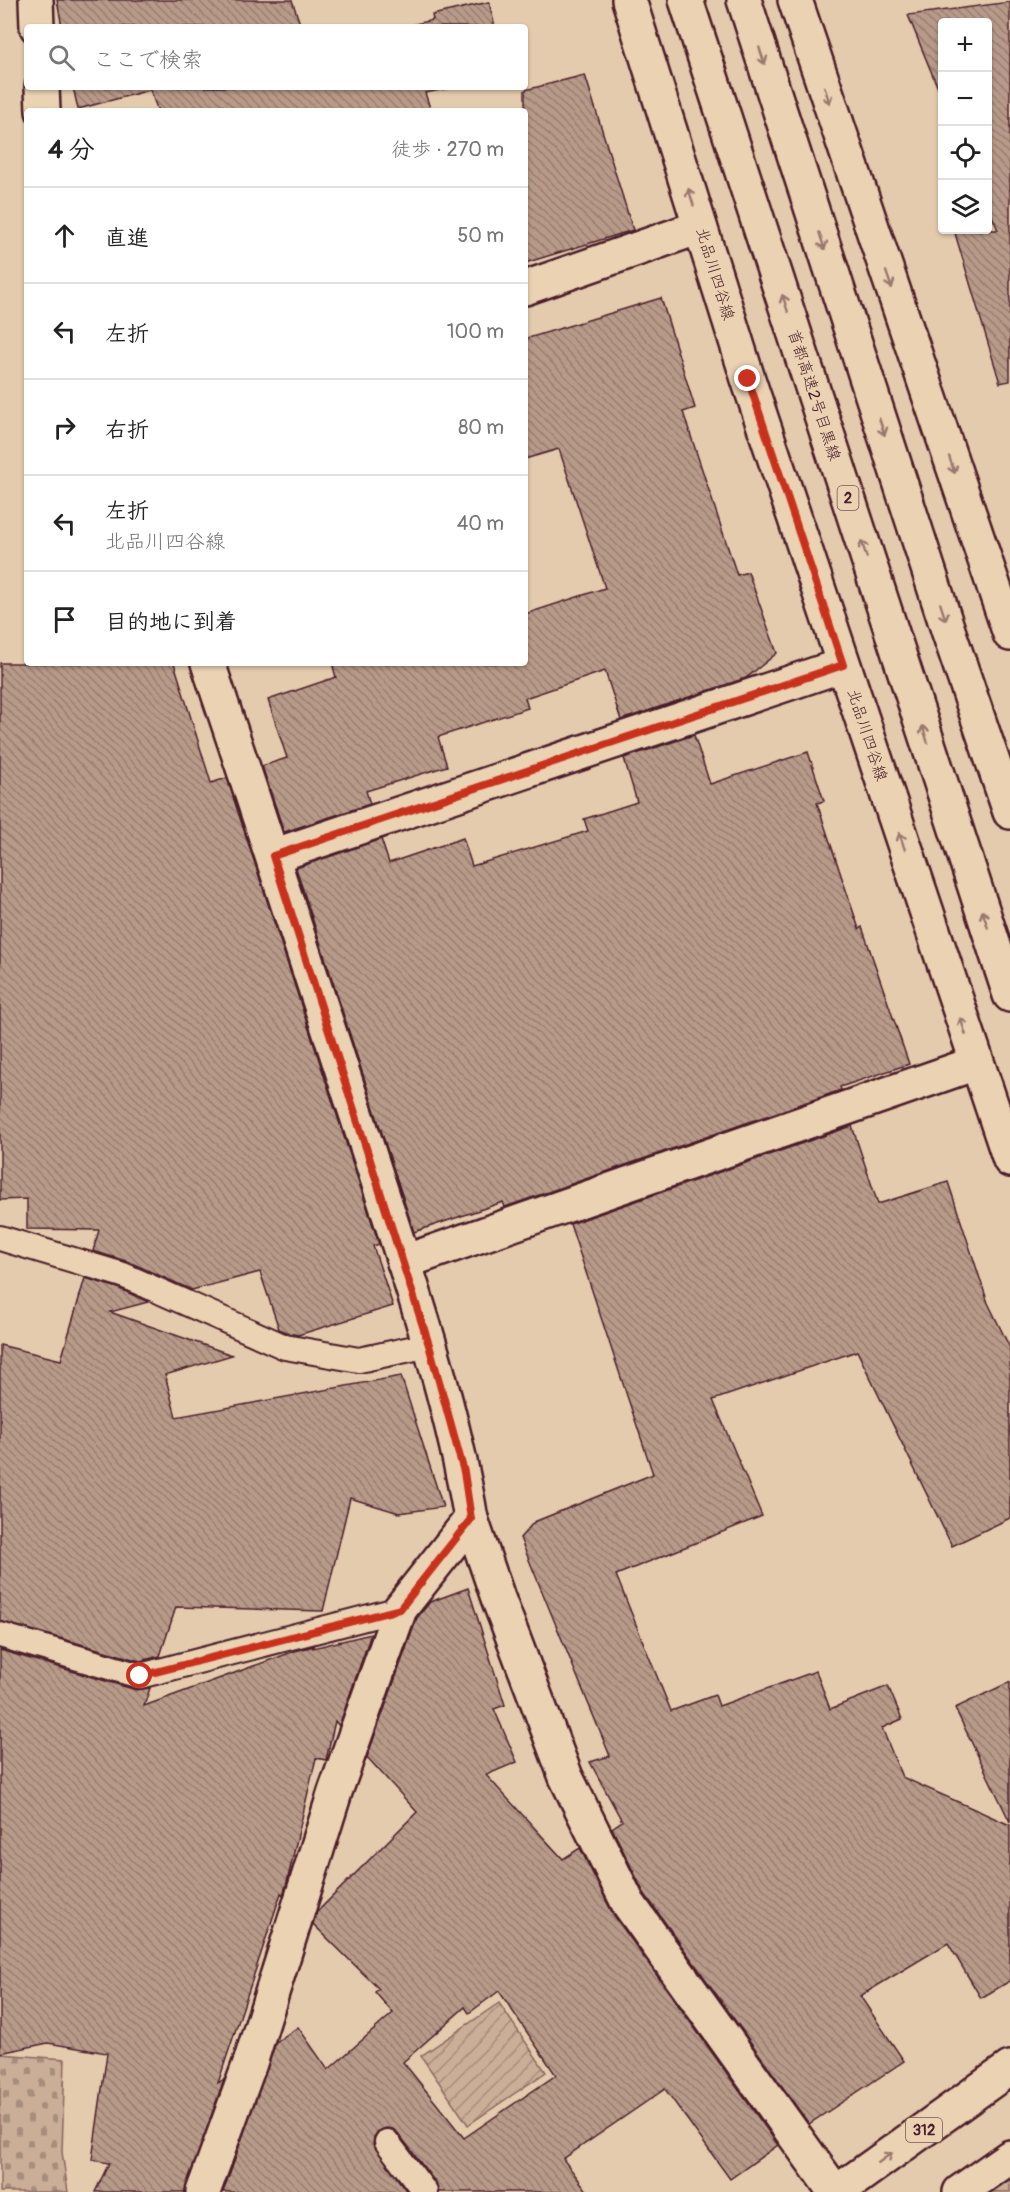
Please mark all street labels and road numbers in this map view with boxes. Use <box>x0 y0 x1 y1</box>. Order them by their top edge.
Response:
street label: 北品川四谷線 <box>691 225 739 323</box>
street label: 首都高速2号目黒線 <box>783 327 845 463</box>
road number: 2 <box>838 486 858 510</box>
street label: 北品川四谷線 <box>843 686 891 784</box>
road number: 312 <box>906 2118 942 2142</box>

